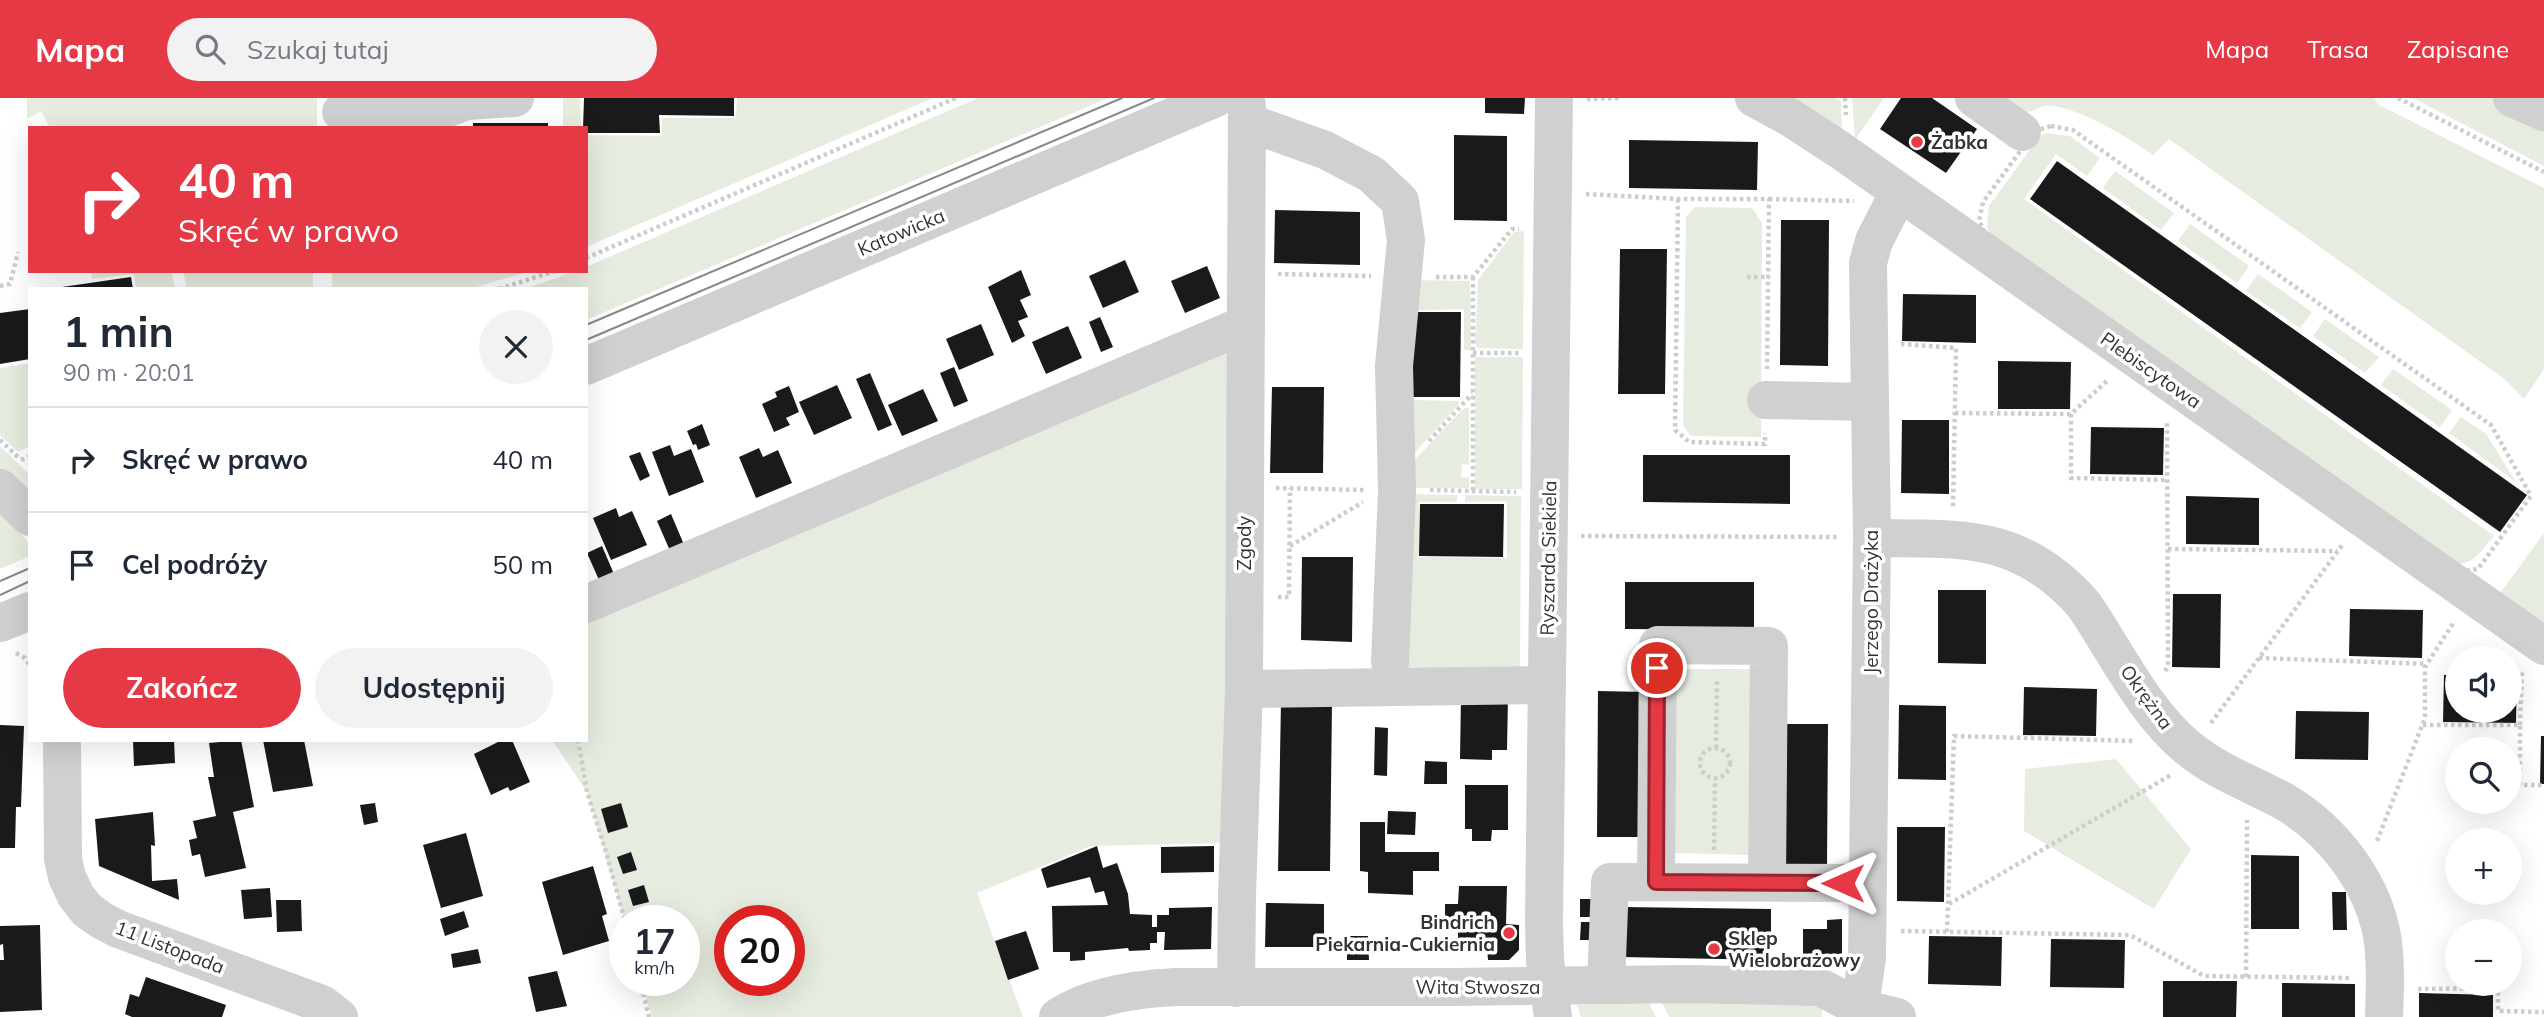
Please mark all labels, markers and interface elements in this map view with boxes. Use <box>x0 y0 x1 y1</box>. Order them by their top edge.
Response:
search box <box>167 18 657 81</box>
text: Mapa <box>35 29 125 70</box>
icon: search <box>191 30 229 68</box>
text: Szukaj tutaj <box>247 33 389 66</box>
text: Mapa <box>2205 34 2269 64</box>
text: Trasa <box>2307 34 2369 64</box>
text: Zapisane <box>2407 34 2509 64</box>
place label: Żabka <box>1931 130 1988 154</box>
marker: Żabka <box>1909 134 1925 150</box>
text: 40 m <box>178 149 294 210</box>
icon: right <box>63 154 154 245</box>
street label: Katowicka <box>854 203 948 261</box>
text: Skręć w prawo <box>178 210 399 250</box>
text: 1 min <box>63 305 174 358</box>
button: close <box>479 310 553 384</box>
street label: Plebiscytowa <box>2096 327 2206 413</box>
text: 90 m · 20:01 <box>63 358 195 387</box>
icon: right <box>63 441 101 479</box>
text: Skręć w prawo <box>122 443 308 476</box>
text: 40 m <box>492 443 553 476</box>
street label: Ryszarda Siekiela <box>1535 480 1561 636</box>
street label: Zgody <box>1232 516 1256 570</box>
street label: Jerzego Drażyka <box>1859 530 1883 674</box>
icon: arrive <box>63 546 101 584</box>
text: Cel podróży <box>122 548 267 581</box>
text: 50 m <box>492 548 553 581</box>
pin <box>1627 638 1687 698</box>
map controls <box>2445 646 2522 996</box>
button: sound <box>2445 646 2522 723</box>
button: Zakończ <box>63 648 301 728</box>
button: Udostępnij <box>315 648 553 728</box>
icon: arrive <box>1638 649 1676 687</box>
street label: Okrężna <box>2116 660 2178 734</box>
button: search <box>2445 737 2522 814</box>
button: + <box>2445 828 2522 905</box>
position arrow <box>1806 846 1880 920</box>
speed limit sign: 20 <box>714 905 805 996</box>
place label: Bindrich Piekarnia-Cukiernia <box>1315 910 1495 956</box>
street label: 11 Listopada <box>112 915 228 979</box>
text: 17 <box>633 919 676 963</box>
button: − <box>2445 919 2522 996</box>
marker: Bindrich Piekarnia-Cukiernia <box>1501 925 1517 941</box>
place label: Sklep Wielobrażowy <box>1728 926 1861 972</box>
marker: Sklep Wielobrażowy <box>1706 941 1722 957</box>
text: km/h <box>634 956 675 979</box>
street label: Wita Stwosza <box>1416 975 1540 999</box>

